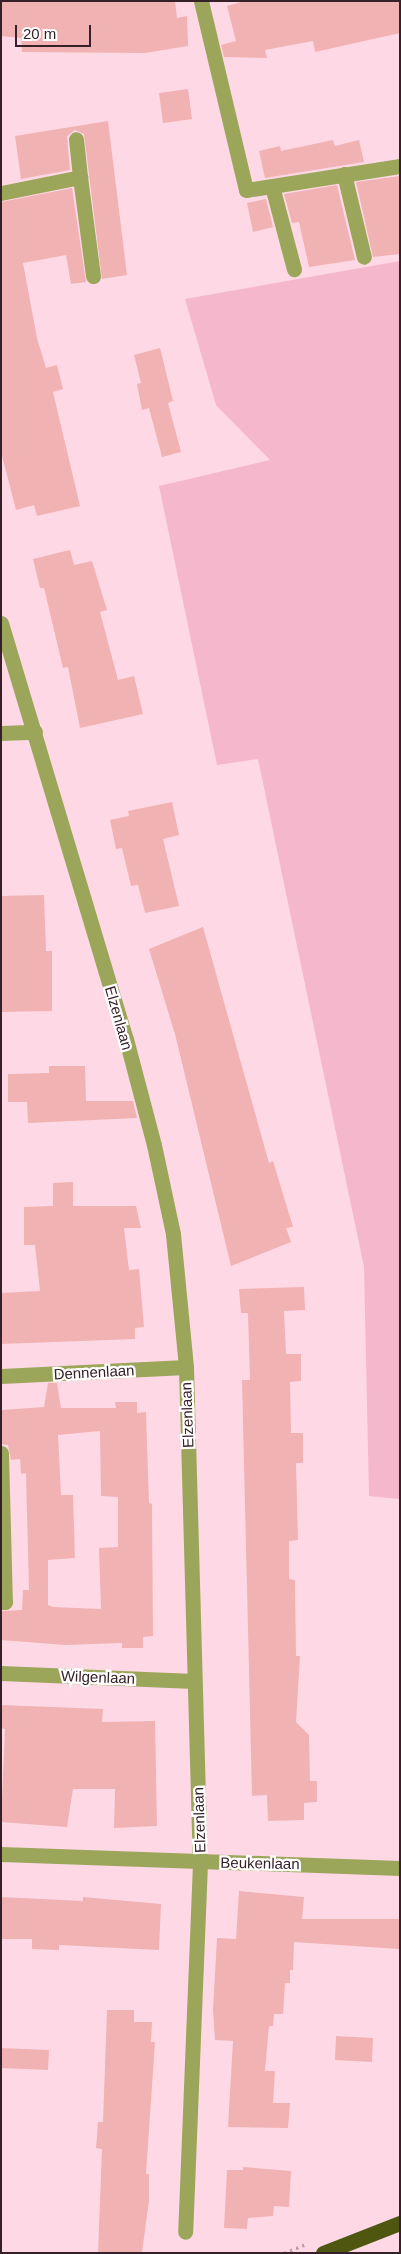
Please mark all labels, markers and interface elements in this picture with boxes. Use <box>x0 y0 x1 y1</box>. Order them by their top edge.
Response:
scale bar <box>18 15 94 47</box>
text: 20 m <box>23 25 56 42</box>
street label: Elzenlaan <box>101 984 137 1052</box>
street label: Dennenlaan <box>53 1361 135 1383</box>
street label: Elzenlaan <box>177 1382 197 1448</box>
street label: Wilgenlaan <box>61 1667 135 1687</box>
street label: Elzenlaan <box>189 1787 209 1853</box>
street label: Beukenlaan <box>220 1853 300 1873</box>

